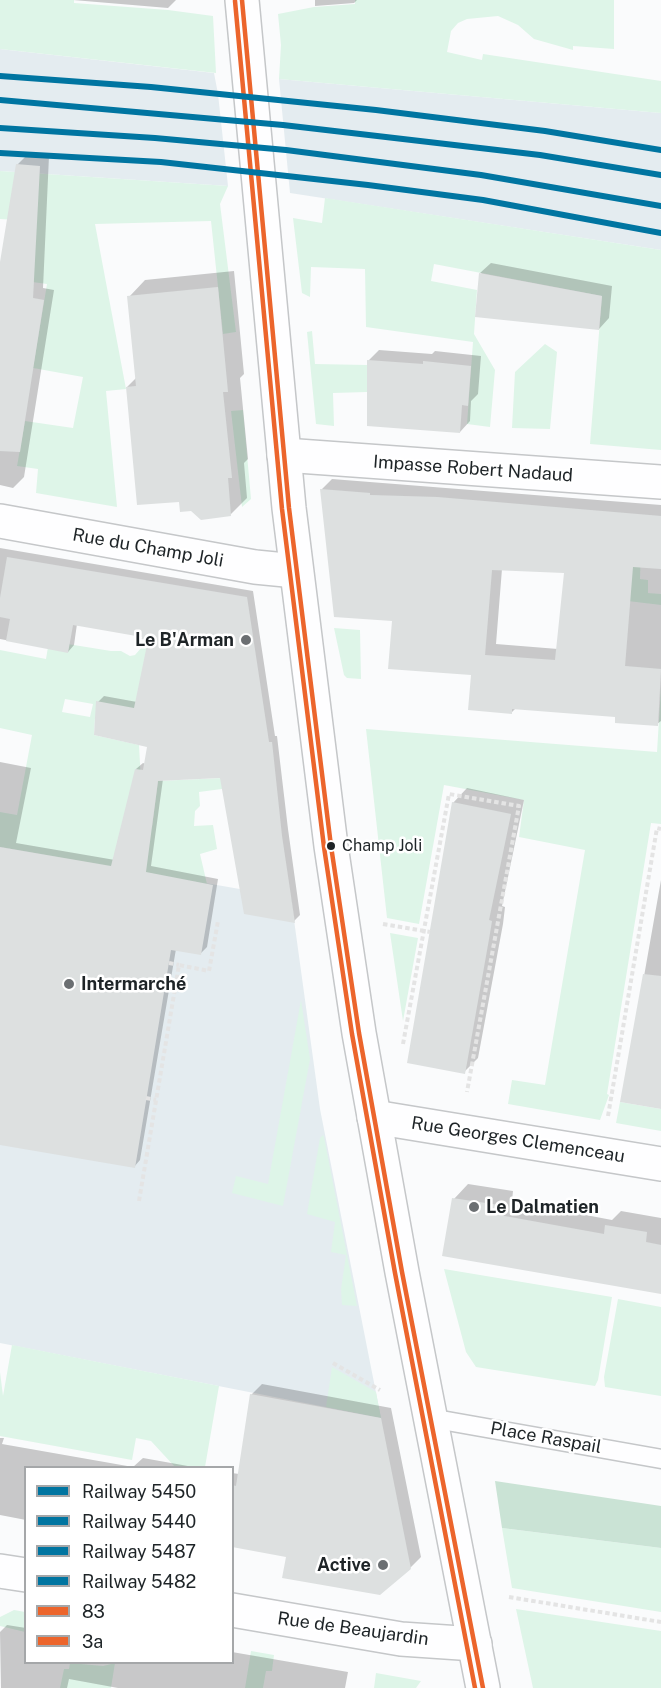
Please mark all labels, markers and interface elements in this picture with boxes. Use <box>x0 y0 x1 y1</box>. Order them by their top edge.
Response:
street label: Impasse Robert Nadaud <box>372 451 574 487</box>
street label: Rue du Champ Joli <box>71 524 225 572</box>
place label: Le B'Arman <box>135 629 234 651</box>
marker: Le B'Arman <box>239 633 253 647</box>
place label: Champ Joli <box>342 836 422 856</box>
marker: Champ Joli <box>325 840 337 852</box>
place label: Intermarché <box>81 973 186 995</box>
marker: Intermarché <box>62 977 76 991</box>
street label: Rue Georges Clemenceau <box>410 1112 626 1168</box>
place label: Le Dalmatien <box>486 1196 599 1218</box>
marker: Le Dalmatien <box>467 1200 481 1214</box>
street label: Place Raspail <box>489 1418 603 1458</box>
legend <box>24 1466 234 1664</box>
text: Railway 5450 <box>82 1481 196 1502</box>
text: Railway 5440 <box>82 1511 196 1532</box>
text: Railway 5487 <box>82 1541 196 1562</box>
place label: Active <box>317 1554 371 1576</box>
marker: Active <box>376 1558 390 1572</box>
text: Railway 5482 <box>82 1571 196 1592</box>
text: 83 <box>82 1601 105 1622</box>
street label: Rue de Beaujardin <box>276 1608 430 1650</box>
text: 3a <box>82 1631 103 1652</box>

